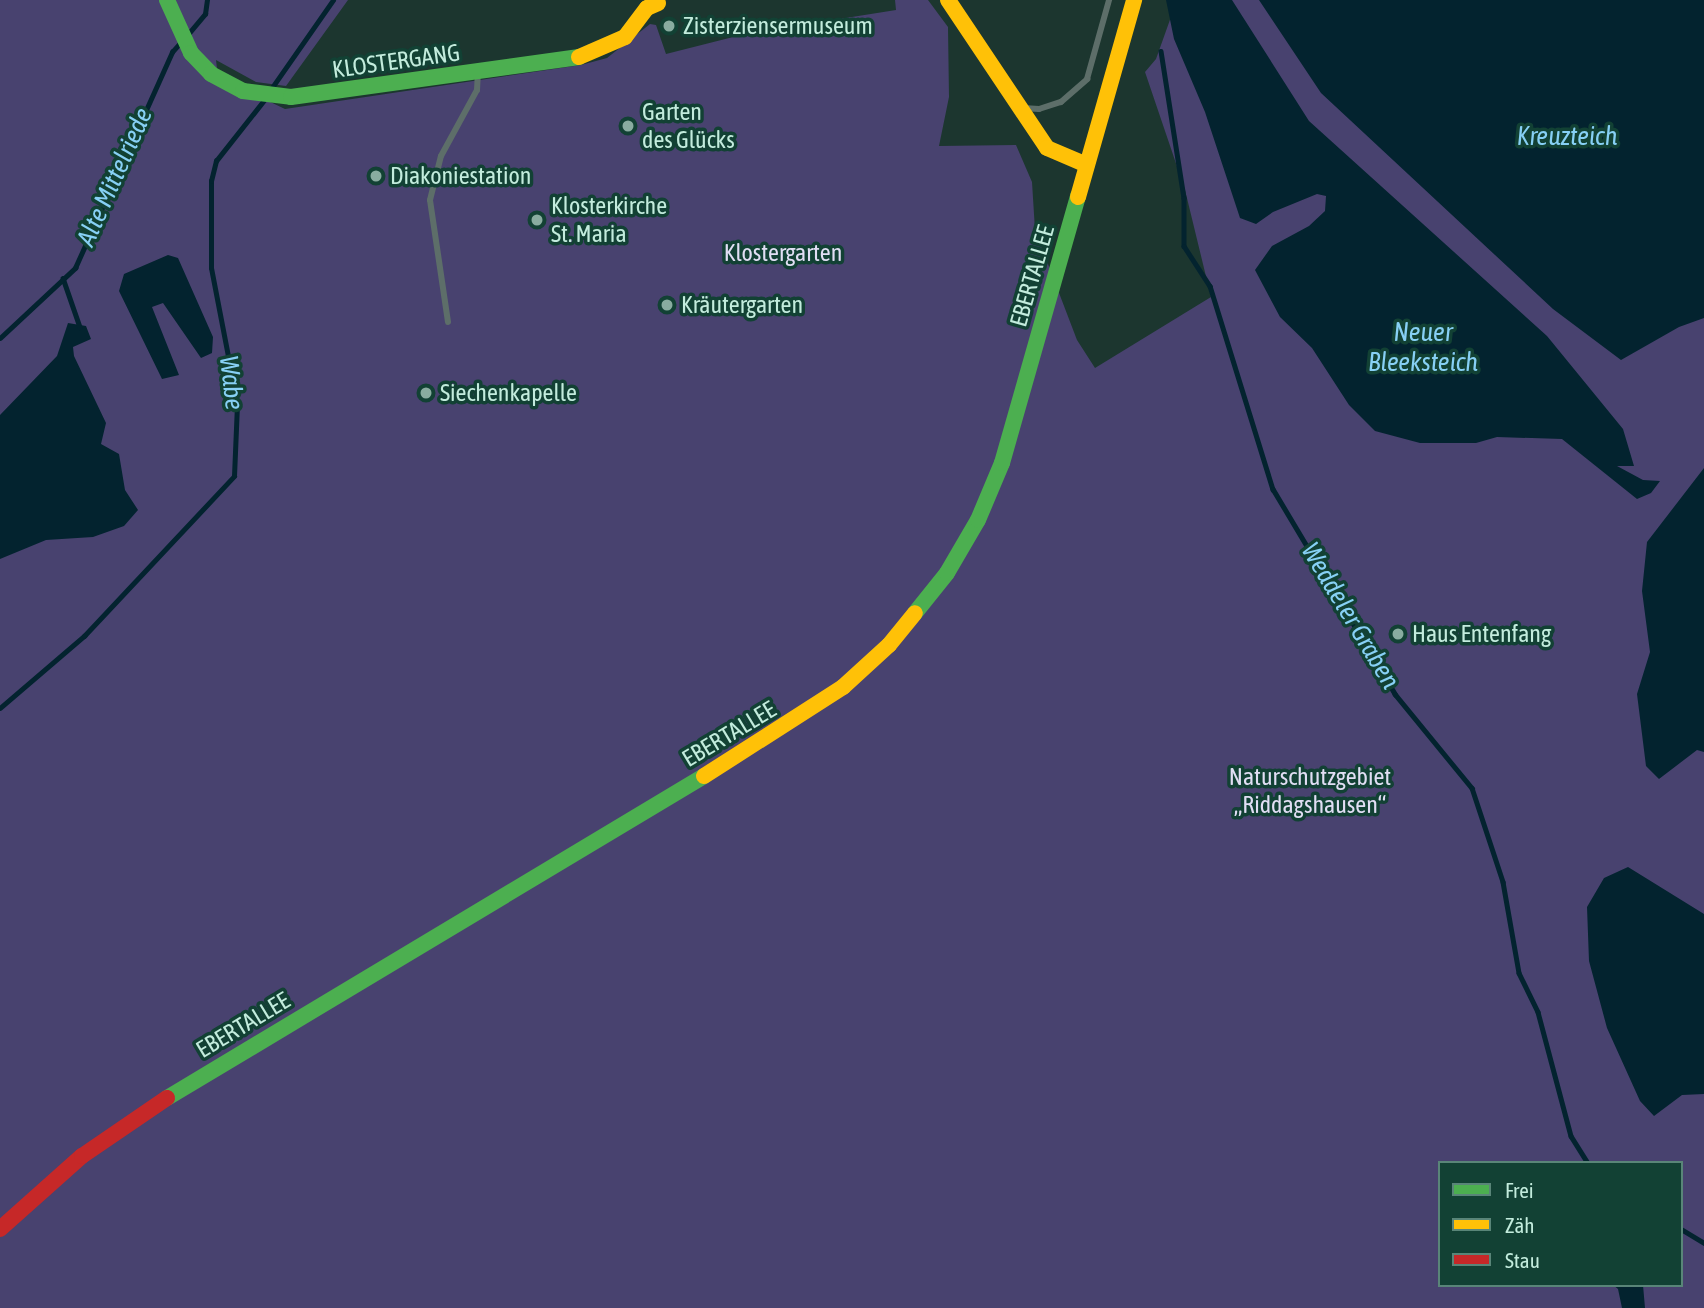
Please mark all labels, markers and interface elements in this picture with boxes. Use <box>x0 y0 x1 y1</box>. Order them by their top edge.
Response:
place label: Zisterziensermuseum <box>683 12 873 40</box>
marker: Zisterziensermuseum <box>661 18 677 34</box>
street label: KLOSTERGANG <box>330 38 462 84</box>
place label: Garten des Glücks <box>642 98 735 154</box>
water label: Alte Mittelriede <box>71 103 159 251</box>
marker: Garten des Glücks <box>620 118 636 134</box>
water label: Kreuzteich <box>1517 121 1617 153</box>
place label: Diakoniestation <box>390 162 531 190</box>
marker: Diakoniestation <box>368 168 384 184</box>
place label: Klosterkirche St. Maria <box>551 192 667 248</box>
marker: Klosterkirche St. Maria <box>529 212 545 228</box>
street label: EBERTALLEE <box>1004 222 1060 330</box>
park label: Klostergarten <box>724 239 842 267</box>
place label: Kräutergarten <box>681 291 803 319</box>
marker: Kräutergarten <box>659 297 675 313</box>
water label: Neuer Bleeksteich <box>1368 317 1478 378</box>
water label: Wabe <box>212 354 250 412</box>
place label: Siechenkapelle <box>440 379 577 407</box>
marker: Siechenkapelle <box>418 385 434 401</box>
water label: Weddeler Graben <box>1294 537 1406 695</box>
place label: Haus Entenfang <box>1412 620 1551 648</box>
marker: Haus Entenfang <box>1390 626 1406 642</box>
street label: EBERTALLEE <box>677 695 781 773</box>
park label: Naturschutzgebiet „Riddagshausen“ <box>1229 763 1391 819</box>
street label: EBERTALLEE <box>191 986 295 1064</box>
legend <box>1438 1161 1683 1287</box>
text: Frei <box>1505 1178 1534 1202</box>
text: Zäh <box>1505 1213 1534 1237</box>
text: Stau <box>1505 1248 1540 1272</box>

